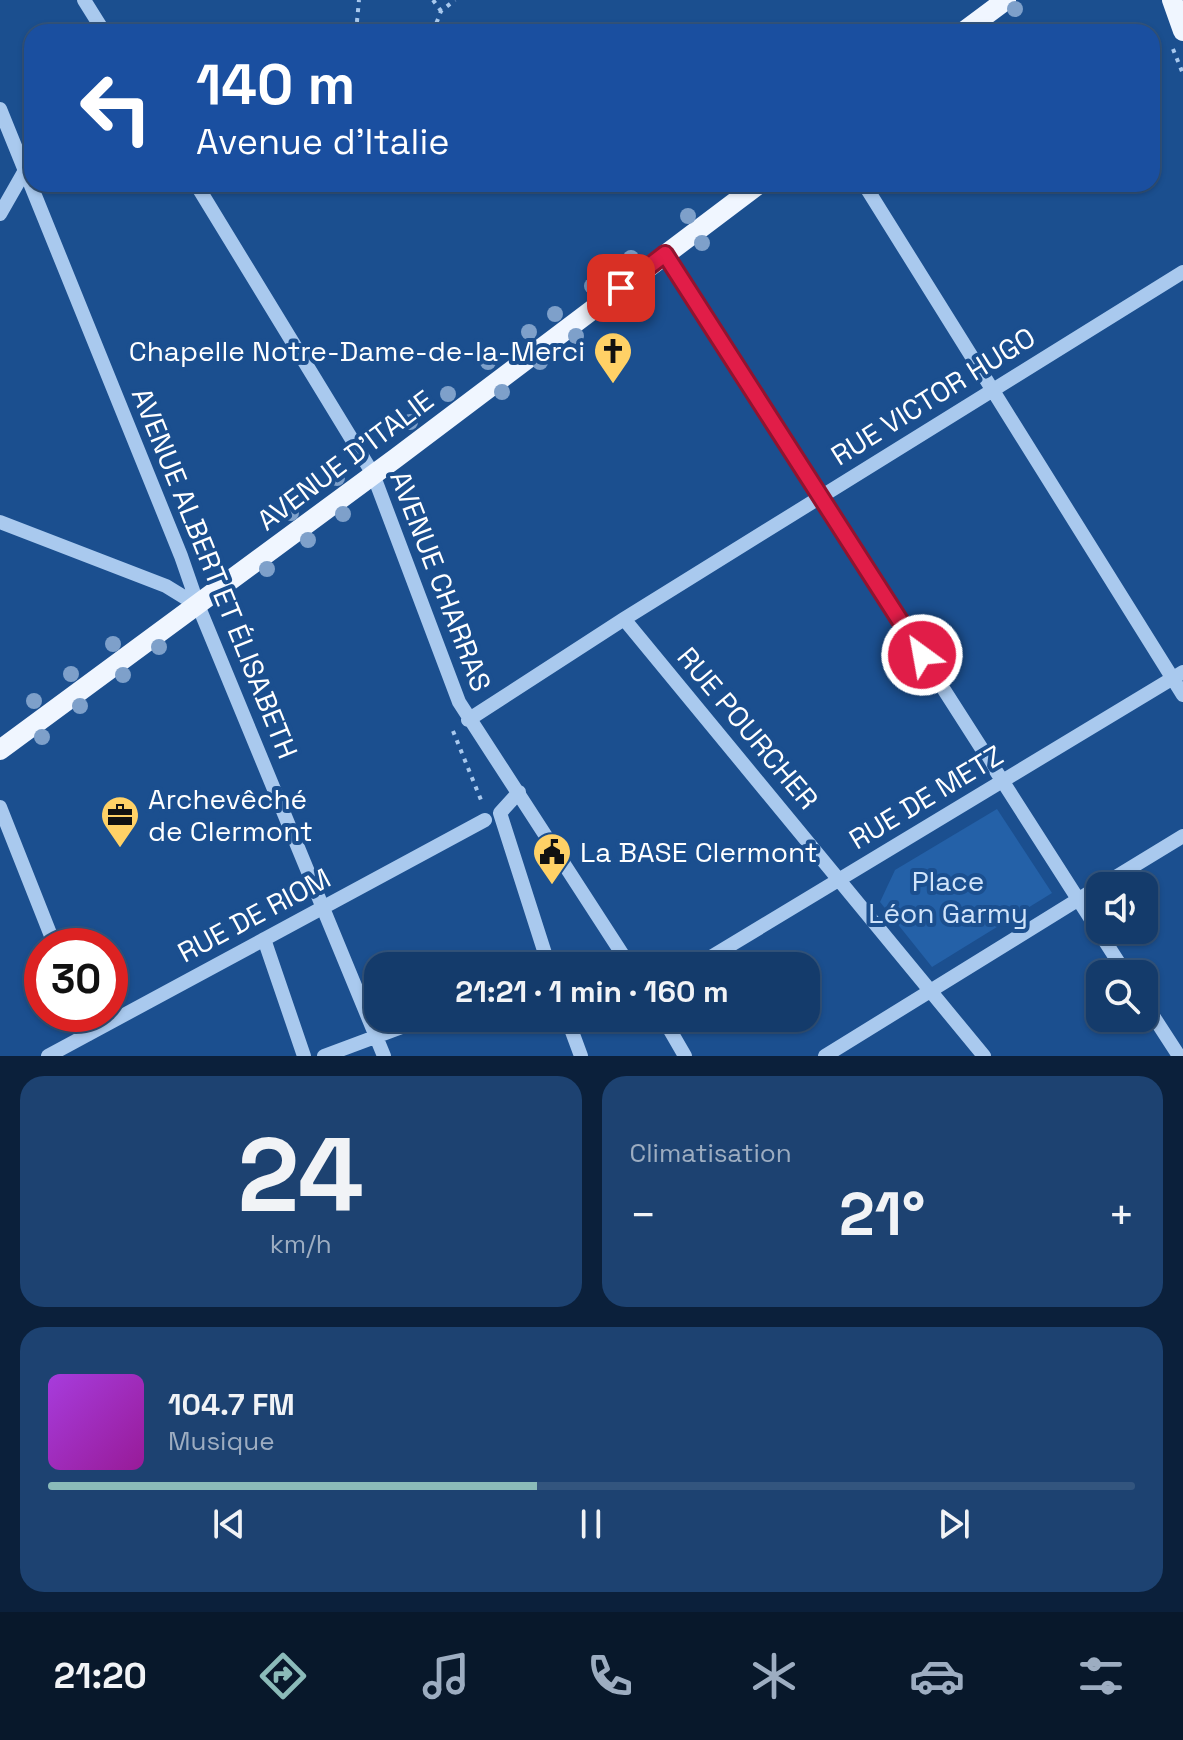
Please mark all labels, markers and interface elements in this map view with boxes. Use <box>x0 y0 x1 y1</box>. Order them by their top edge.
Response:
text: 140 m <box>196 49 355 120</box>
icon: left <box>64 56 168 160</box>
text: Avenue d'Italie <box>196 119 450 165</box>
pin <box>587 254 655 322</box>
icon: arrive <box>599 266 643 310</box>
street label: RUE VICTOR HUGO <box>824 319 1042 473</box>
church icon: Chapelle Notre-Dame-de-la-Merci <box>592 330 634 385</box>
place label: Chapelle Notre-Dame-de-la-Merci <box>129 333 585 369</box>
street label: AVENUE ALBERT ET ÉLISABETH <box>124 382 306 764</box>
street label: AVENUE D'ITALIE <box>250 382 440 538</box>
street label: AVENUE CHARRAS <box>382 466 500 696</box>
position arrow <box>880 613 964 697</box>
street label: RUE POURCHER <box>670 639 826 817</box>
street label: RUE DE METZ <box>842 737 1010 857</box>
place label: Archevêché de Clermont <box>148 781 313 849</box>
office icon: Archevêché de Clermont <box>99 794 141 849</box>
public building icon: La BASE Clermont <box>531 831 573 886</box>
place label: La BASE Clermont <box>580 834 818 870</box>
street label: RUE DE RIOM <box>171 860 337 970</box>
park label: Place Léon Garmy <box>868 863 1028 931</box>
map controls <box>1086 872 1158 1032</box>
button: sound <box>1086 872 1158 944</box>
speed limit sign: 30 <box>24 928 128 1032</box>
button: search <box>1086 960 1158 1032</box>
text: 21:21 · 1 min · 160 m <box>455 972 729 1011</box>
text: 24 <box>238 1109 364 1241</box>
text: Climatisation <box>630 1136 792 1170</box>
text: 21° <box>839 1176 925 1253</box>
text: − <box>630 1187 657 1243</box>
text: + <box>1108 1187 1135 1243</box>
text: km/h <box>270 1227 332 1261</box>
text: 104.7 FM <box>168 1385 295 1424</box>
text: Musique <box>168 1424 275 1458</box>
icon: previous <box>207 1502 251 1546</box>
icon: pause <box>569 1502 613 1546</box>
icon: next <box>932 1502 976 1546</box>
icon: directions <box>255 1648 311 1704</box>
icon: music <box>418 1648 474 1704</box>
icon: phone <box>582 1648 638 1704</box>
icon: climate <box>746 1648 802 1704</box>
icon: car <box>909 1648 965 1704</box>
icon: filters <box>1073 1648 1129 1704</box>
text: 21:20 <box>54 1653 147 1699</box>

